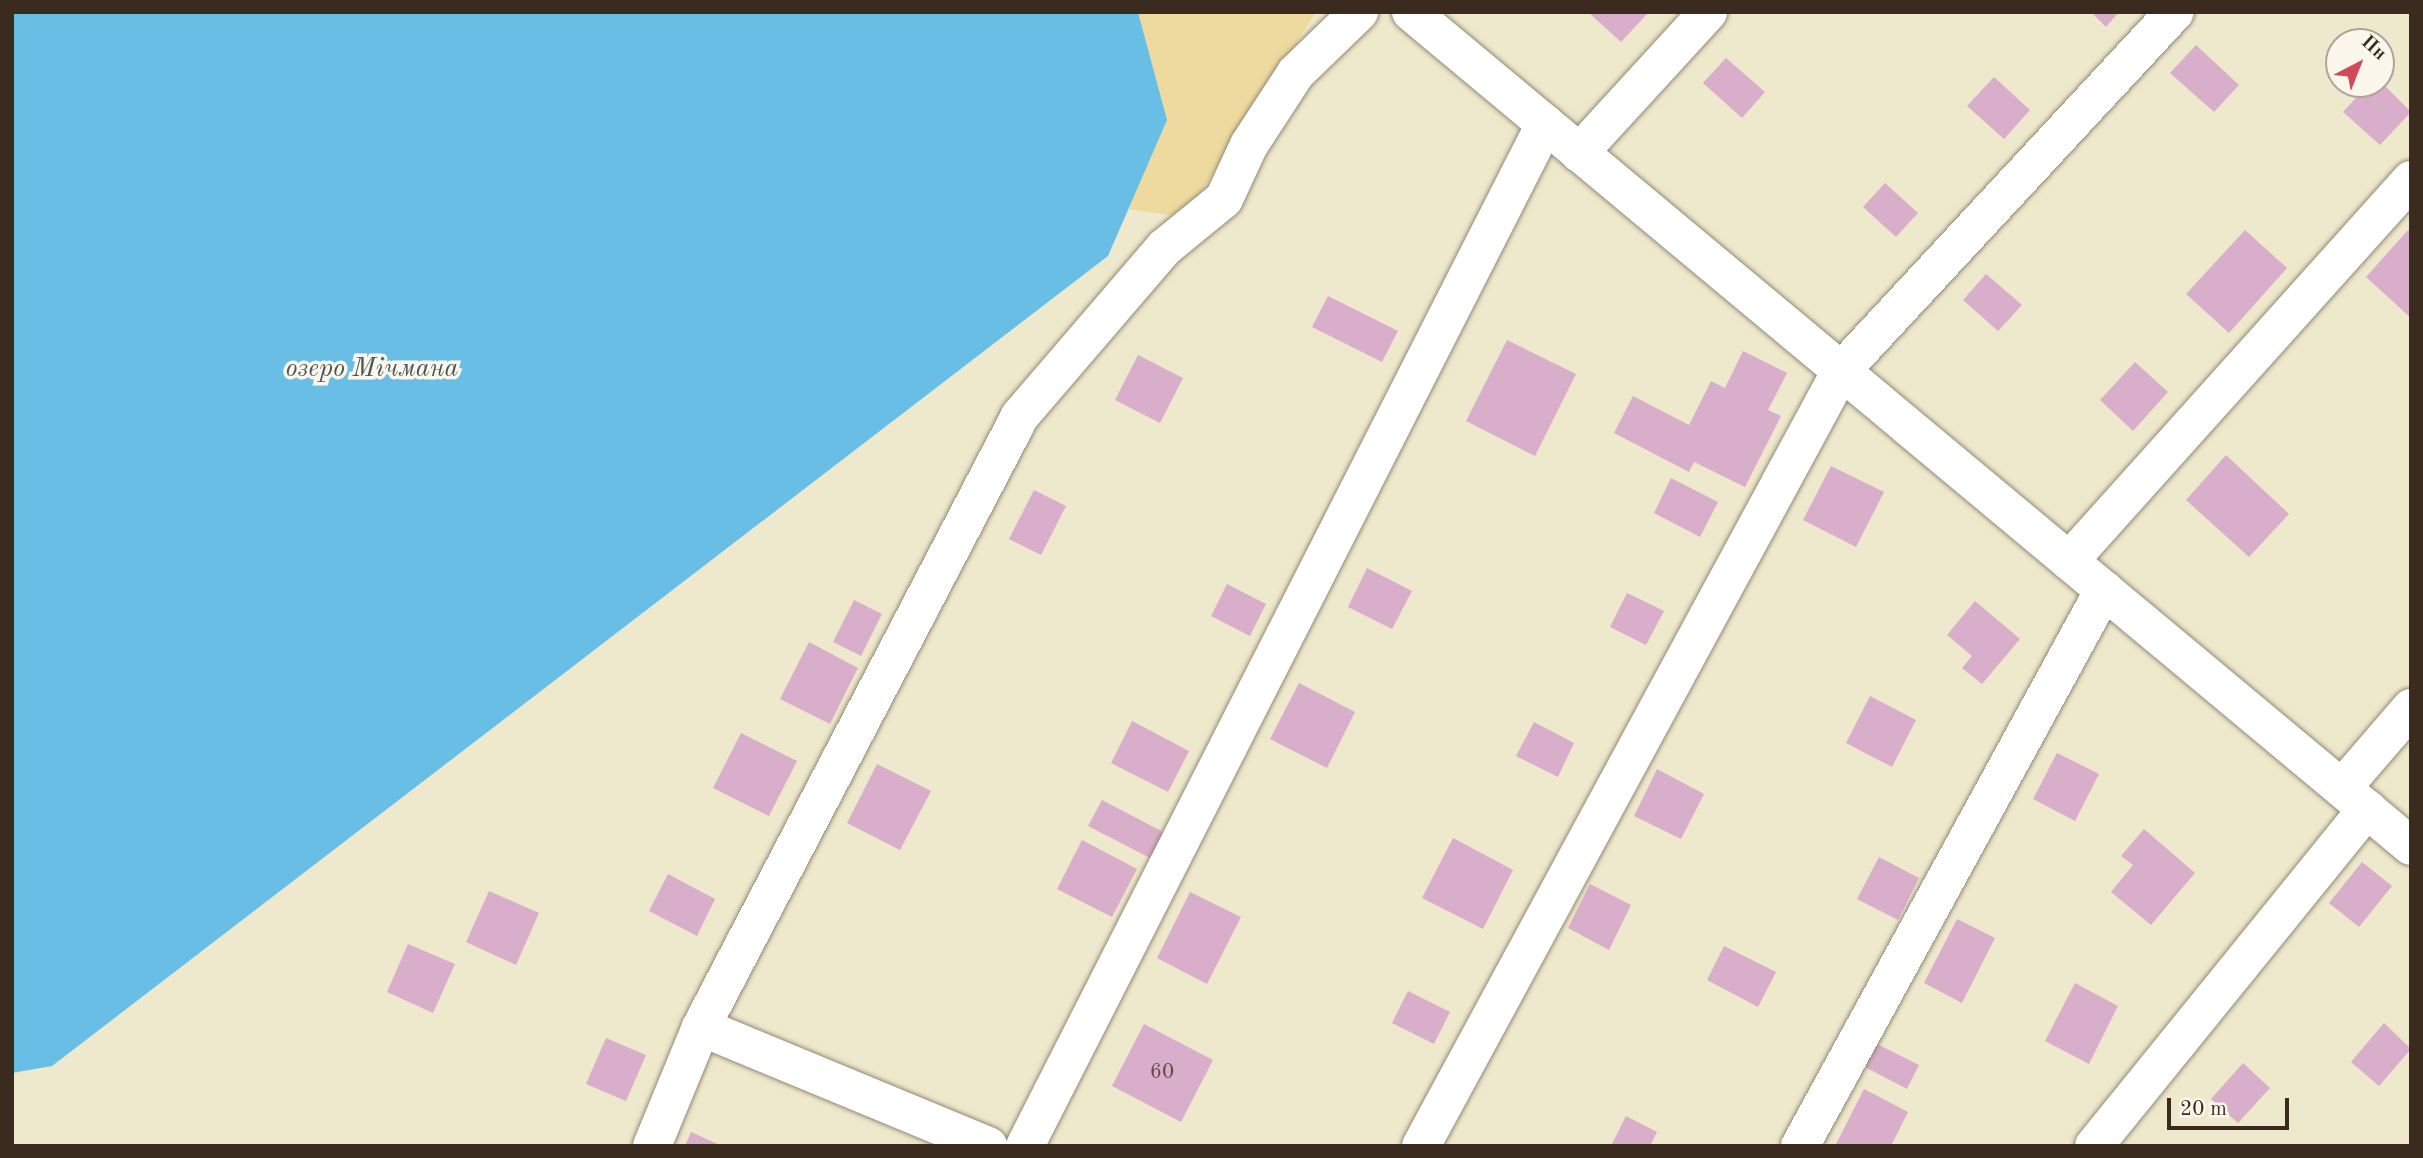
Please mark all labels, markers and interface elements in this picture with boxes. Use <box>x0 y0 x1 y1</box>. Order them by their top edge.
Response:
north arrow <box>2325 28 2395 98</box>
text: Пн <box>2357 33 2389 64</box>
water label: озеро Мічмана <box>285 354 459 386</box>
house number: 60 <box>1150 1060 1174 1086</box>
scale bar <box>2171 1084 2294 1128</box>
text: 20 m <box>2180 1099 2227 1120</box>

